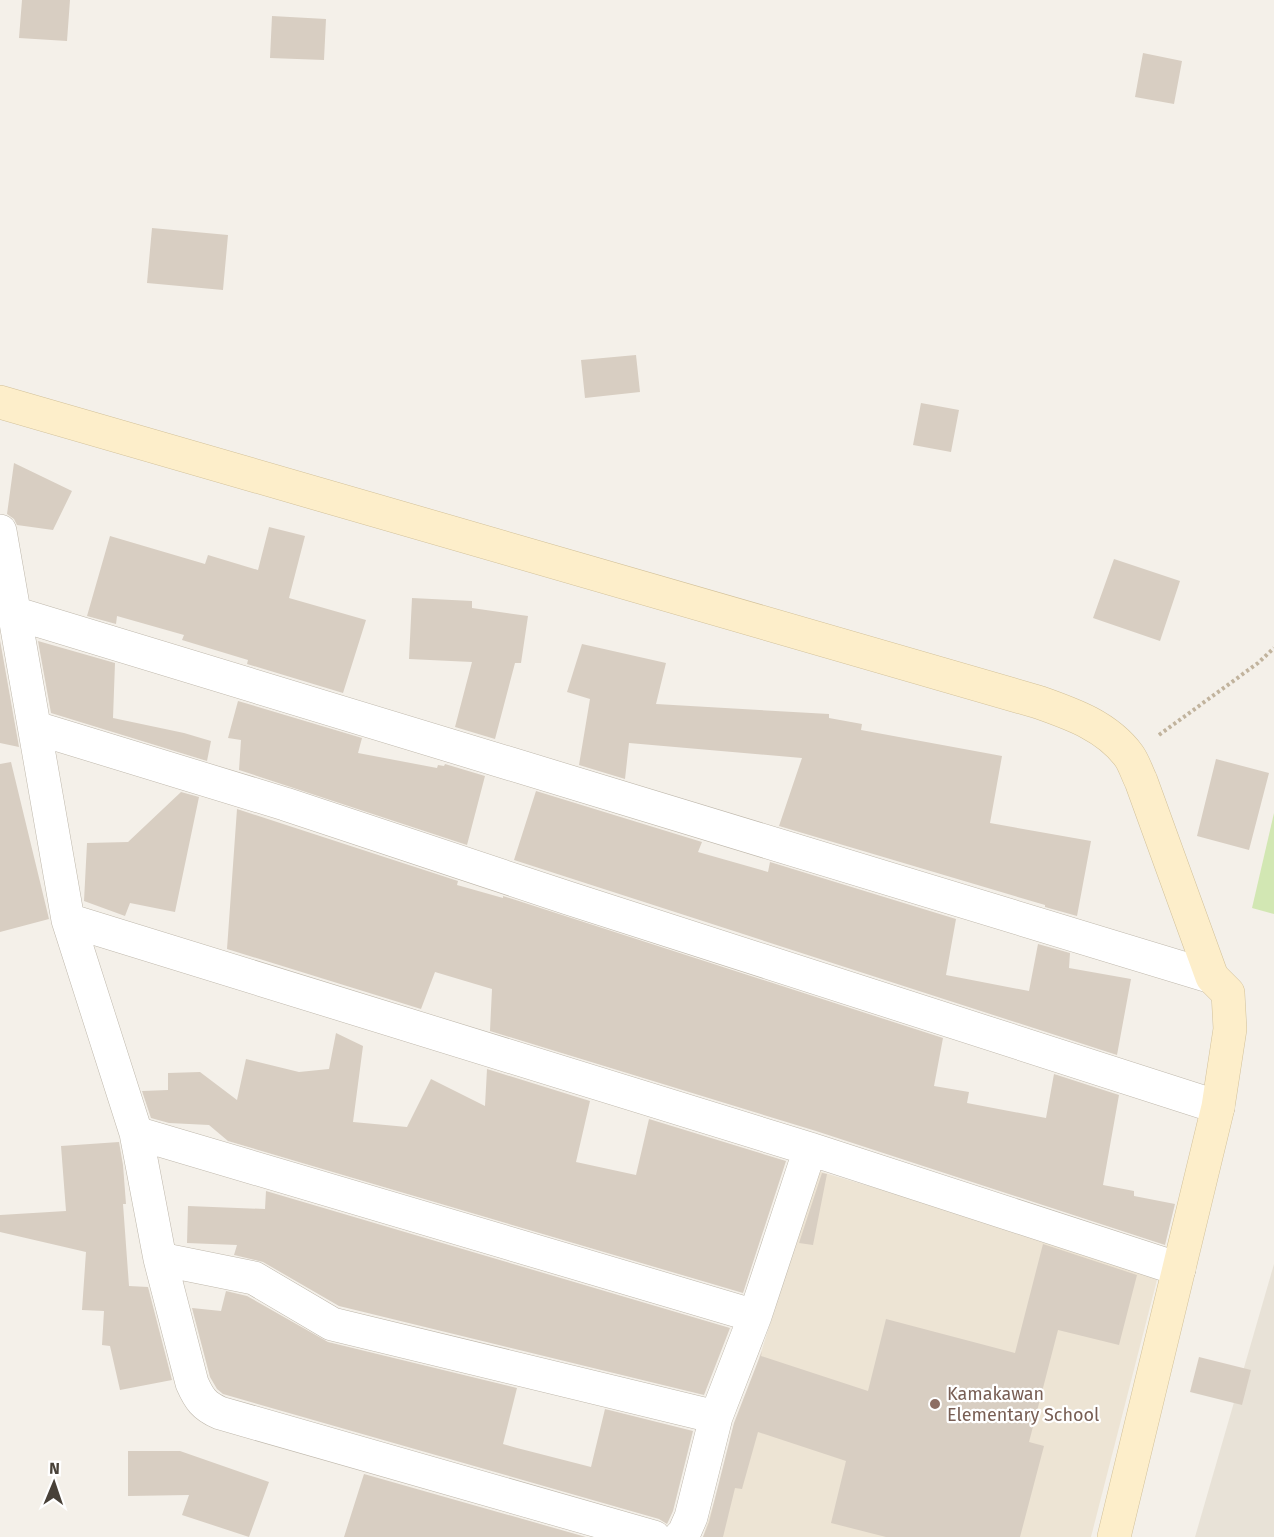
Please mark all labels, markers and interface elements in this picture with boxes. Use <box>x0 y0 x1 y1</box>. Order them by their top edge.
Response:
place label: Kamakawan Elementary School <box>947 1383 1099 1426</box>
marker: Kamakawan Elementary School <box>928 1397 942 1411</box>
north arrow <box>24 1453 84 1513</box>
text: N <box>49 1459 60 1478</box>

